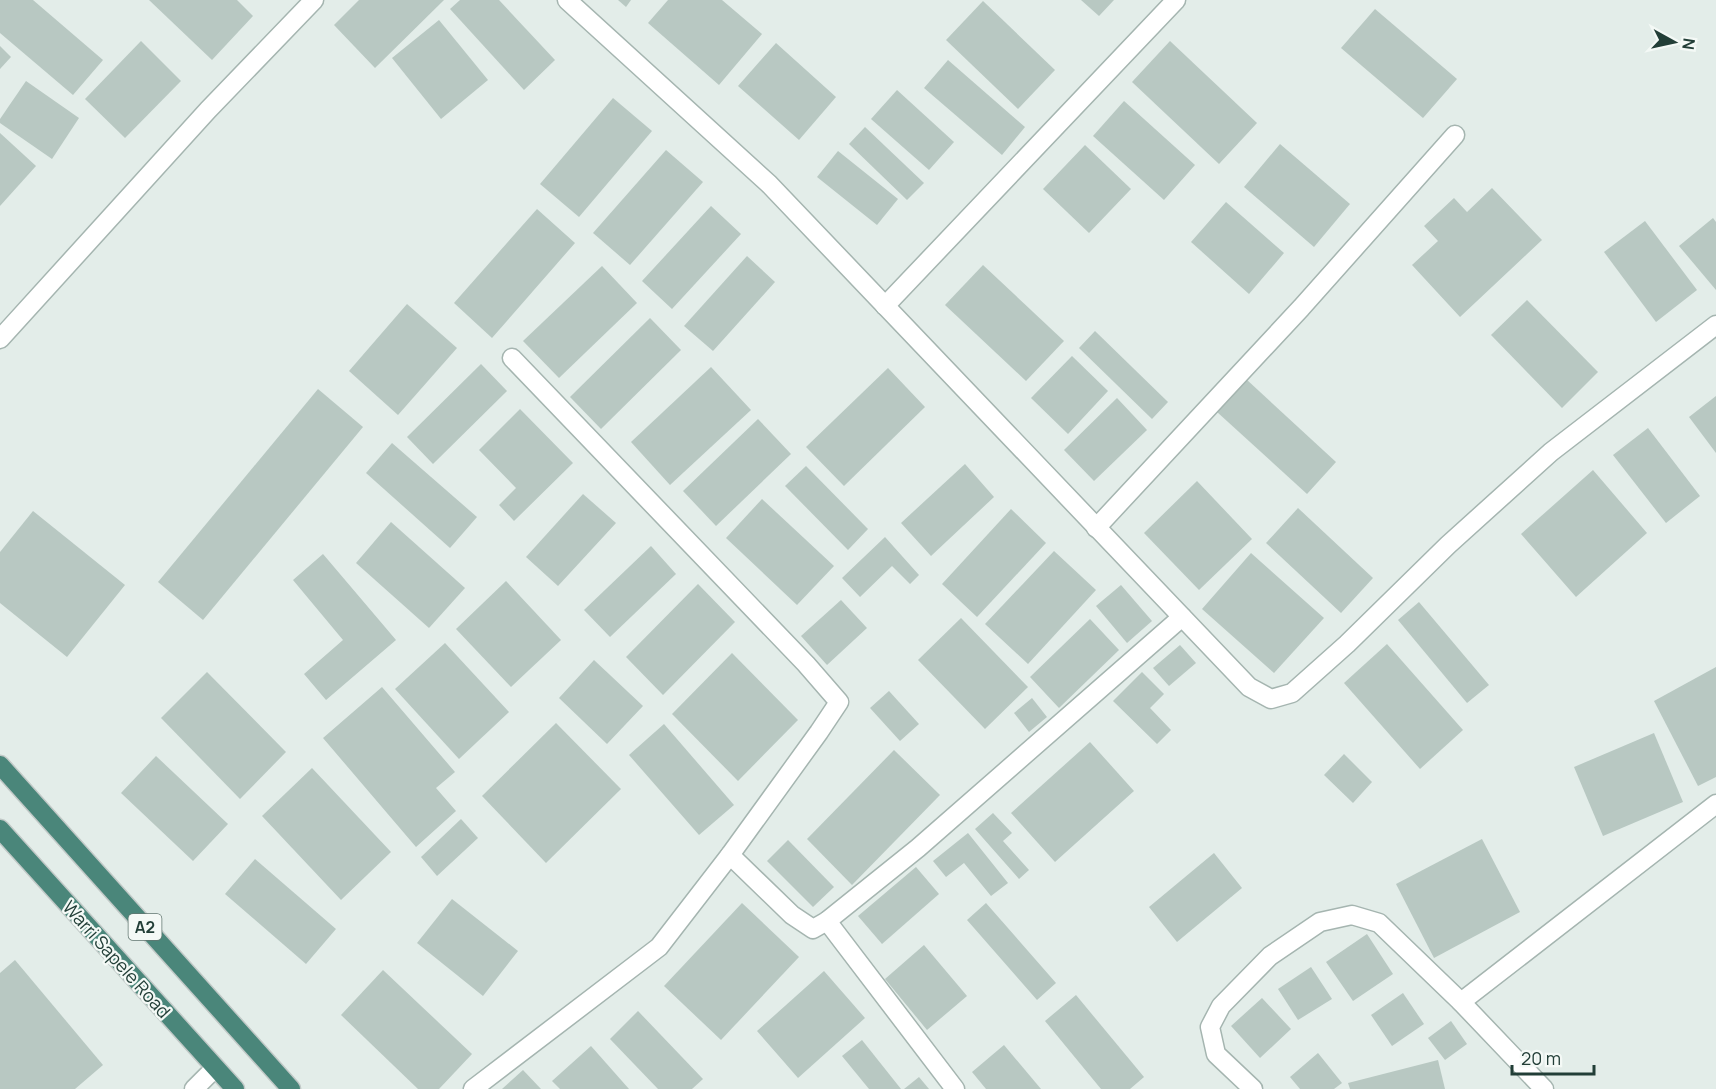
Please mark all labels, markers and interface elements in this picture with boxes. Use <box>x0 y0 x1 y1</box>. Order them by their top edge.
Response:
north arrow <box>1644 12 1704 72</box>
text: N <box>1677 37 1701 51</box>
street label: Warri Sapele Road <box>58 895 176 1023</box>
road number: A2 <box>128 914 162 940</box>
scale bar <box>1512 1038 1594 1076</box>
text: 20 m <box>1521 1046 1561 1070</box>

